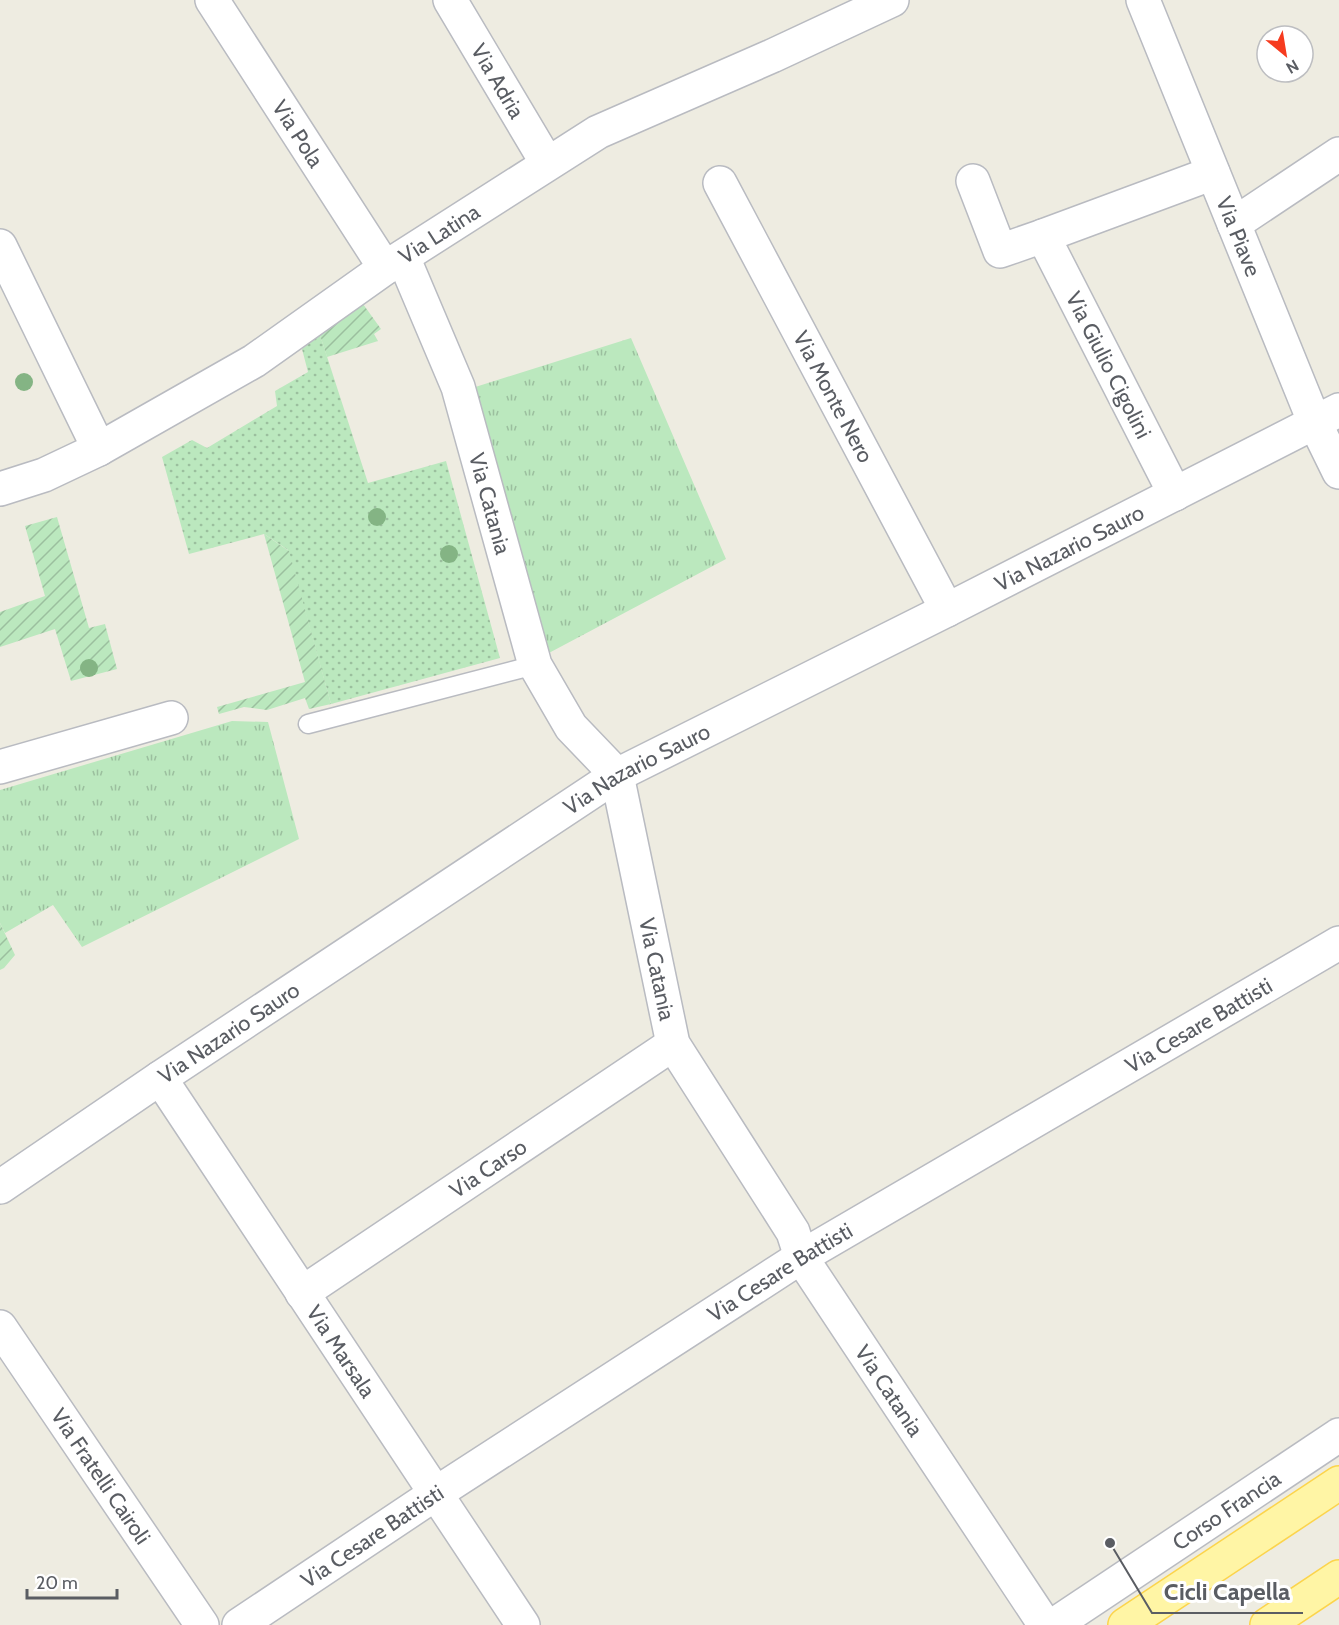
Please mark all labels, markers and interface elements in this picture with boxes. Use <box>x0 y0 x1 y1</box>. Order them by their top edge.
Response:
north arrow <box>1255 24 1315 84</box>
street label: Via Adria <box>465 39 531 124</box>
text: N <box>1283 56 1302 78</box>
street label: Via Pola <box>266 95 330 173</box>
street label: Via Piave <box>1210 193 1267 280</box>
street label: Via Latina <box>394 198 485 270</box>
street label: Via Giulio Cigolini <box>1060 287 1157 443</box>
street label: Via Monte Nero <box>787 326 879 467</box>
street label: Via Catania <box>463 450 517 558</box>
street label: Via Nazario Sauro <box>990 499 1148 597</box>
street label: Via Nazario Sauro <box>558 718 714 821</box>
street label: Via Catania <box>633 915 681 1023</box>
street label: Via Cesare Battisti <box>1120 972 1277 1079</box>
street label: Via Nazario Sauro <box>153 976 305 1089</box>
street label: Via Carso <box>445 1133 532 1204</box>
street label: Via Cesare Battisti <box>703 1217 857 1328</box>
street label: Via Marsala <box>301 1300 382 1403</box>
street label: Via Catania <box>849 1340 929 1442</box>
street label: Via Fratelli Cairoli <box>45 1403 156 1549</box>
street label: Corso Francia <box>1167 1465 1286 1556</box>
street label: Via Cesare Battisti <box>296 1479 449 1594</box>
scale bar <box>27 1562 117 1600</box>
callout: Cicli Capella <box>1152 1571 1303 1613</box>
text: 20 m <box>36 1572 78 1594</box>
text: Cicli Capella <box>1164 1577 1290 1606</box>

